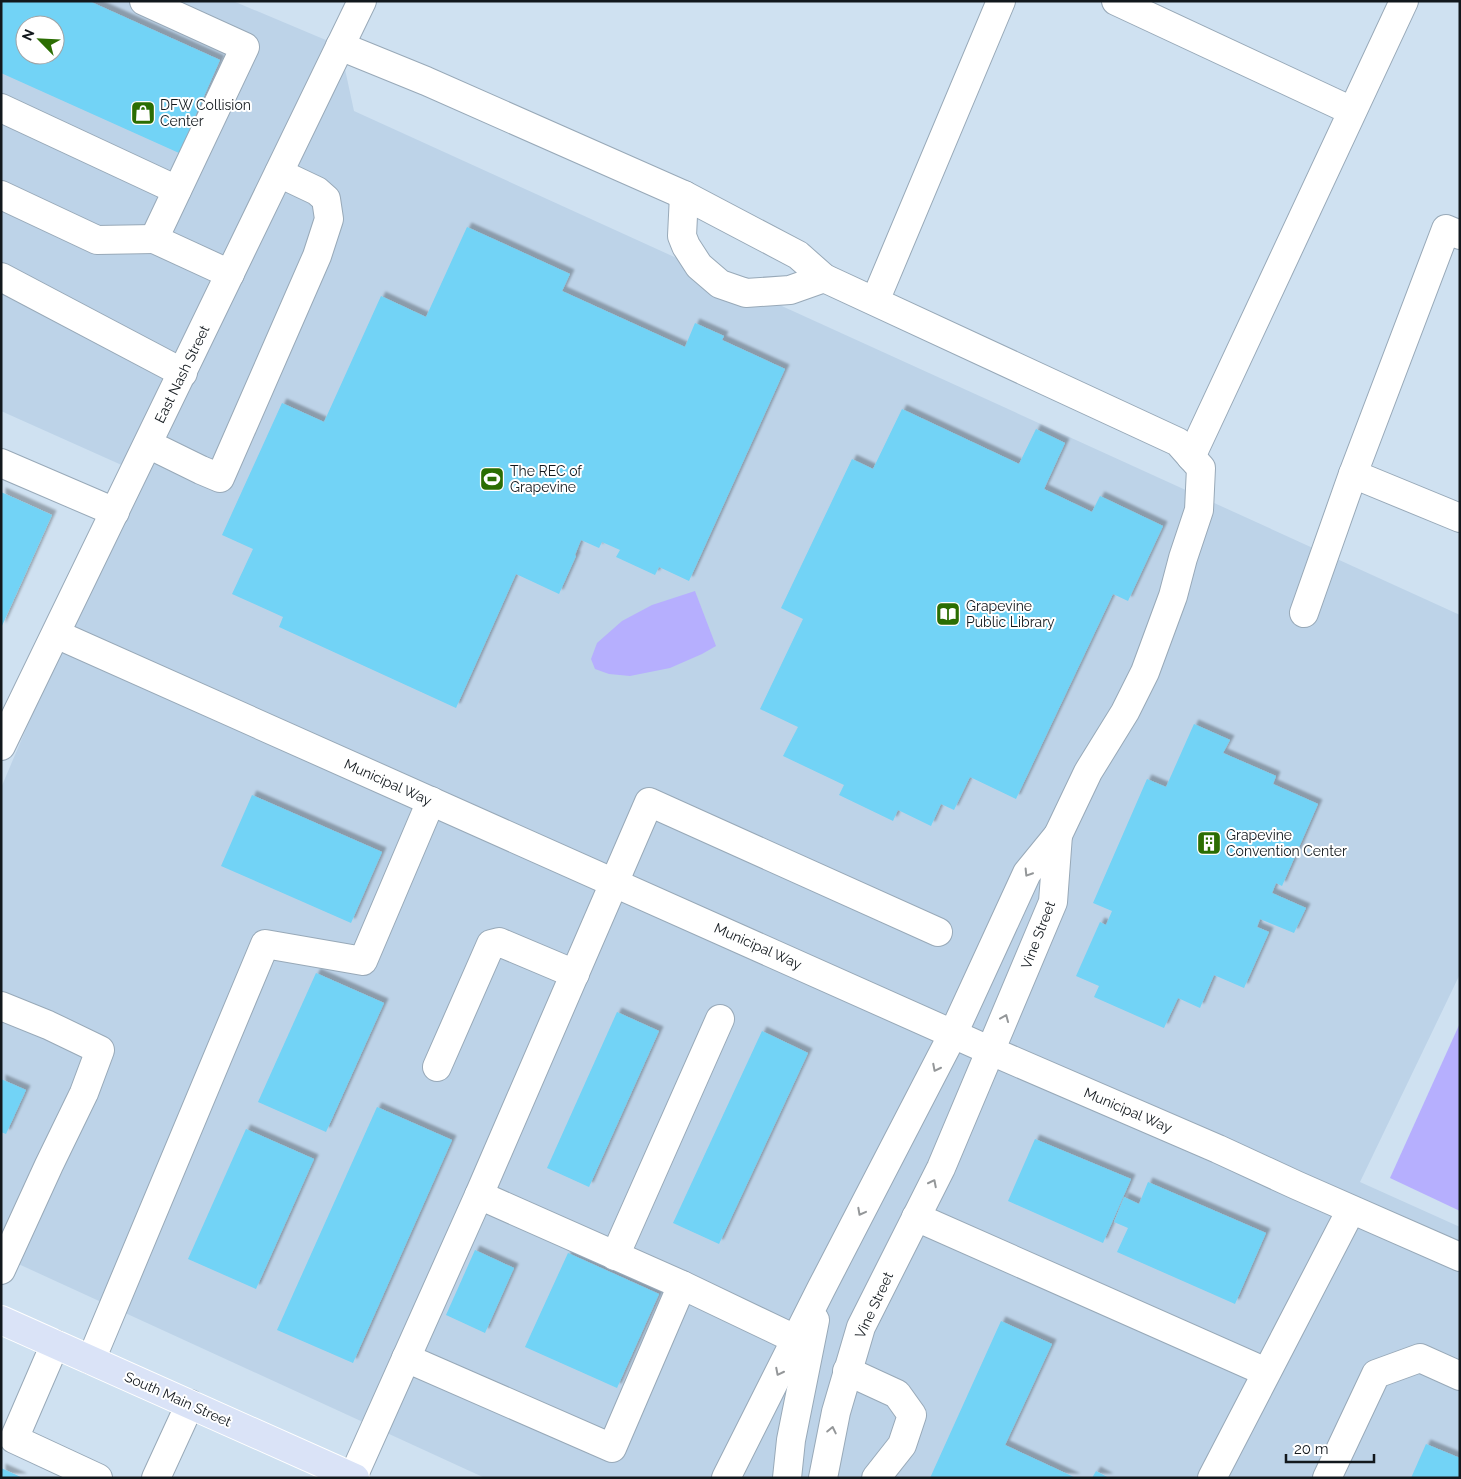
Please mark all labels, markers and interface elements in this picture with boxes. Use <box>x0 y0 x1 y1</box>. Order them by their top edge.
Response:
north arrow <box>15 15 65 65</box>
text: N <box>19 27 38 43</box>
place label: DFW Collision Center <box>160 97 251 129</box>
shop icon: DFW Collision Center <box>130 100 156 126</box>
street label: East Nash Street <box>151 322 213 426</box>
place label: The REC of Grapevine <box>510 463 583 495</box>
sports icon: The REC of Grapevine <box>479 466 505 492</box>
place label: Grapevine Public Library <box>966 598 1055 630</box>
library icon: Grapevine Public Library <box>935 601 961 627</box>
street label: Municipal Way <box>342 756 435 809</box>
place label: Grapevine Convention Center <box>1226 827 1347 859</box>
building icon: Grapevine Convention Center <box>1196 830 1222 856</box>
one-way arrow <box>1025 868 1035 877</box>
street label: Vine Street <box>1018 899 1058 971</box>
street label: Municipal Way <box>712 920 805 973</box>
one-way arrow <box>998 1014 1009 1023</box>
one-way arrow <box>932 1062 942 1071</box>
street label: Municipal Way <box>1082 1084 1175 1136</box>
one-way arrow <box>927 1180 937 1189</box>
one-way arrow <box>857 1206 867 1215</box>
street label: Vine Street <box>852 1269 896 1341</box>
one-way arrow <box>775 1367 785 1376</box>
street label: South Main Street <box>122 1368 234 1430</box>
one-way arrow <box>826 1426 837 1434</box>
scale bar <box>1286 1432 1374 1464</box>
text: 20 m <box>1294 1440 1329 1458</box>

